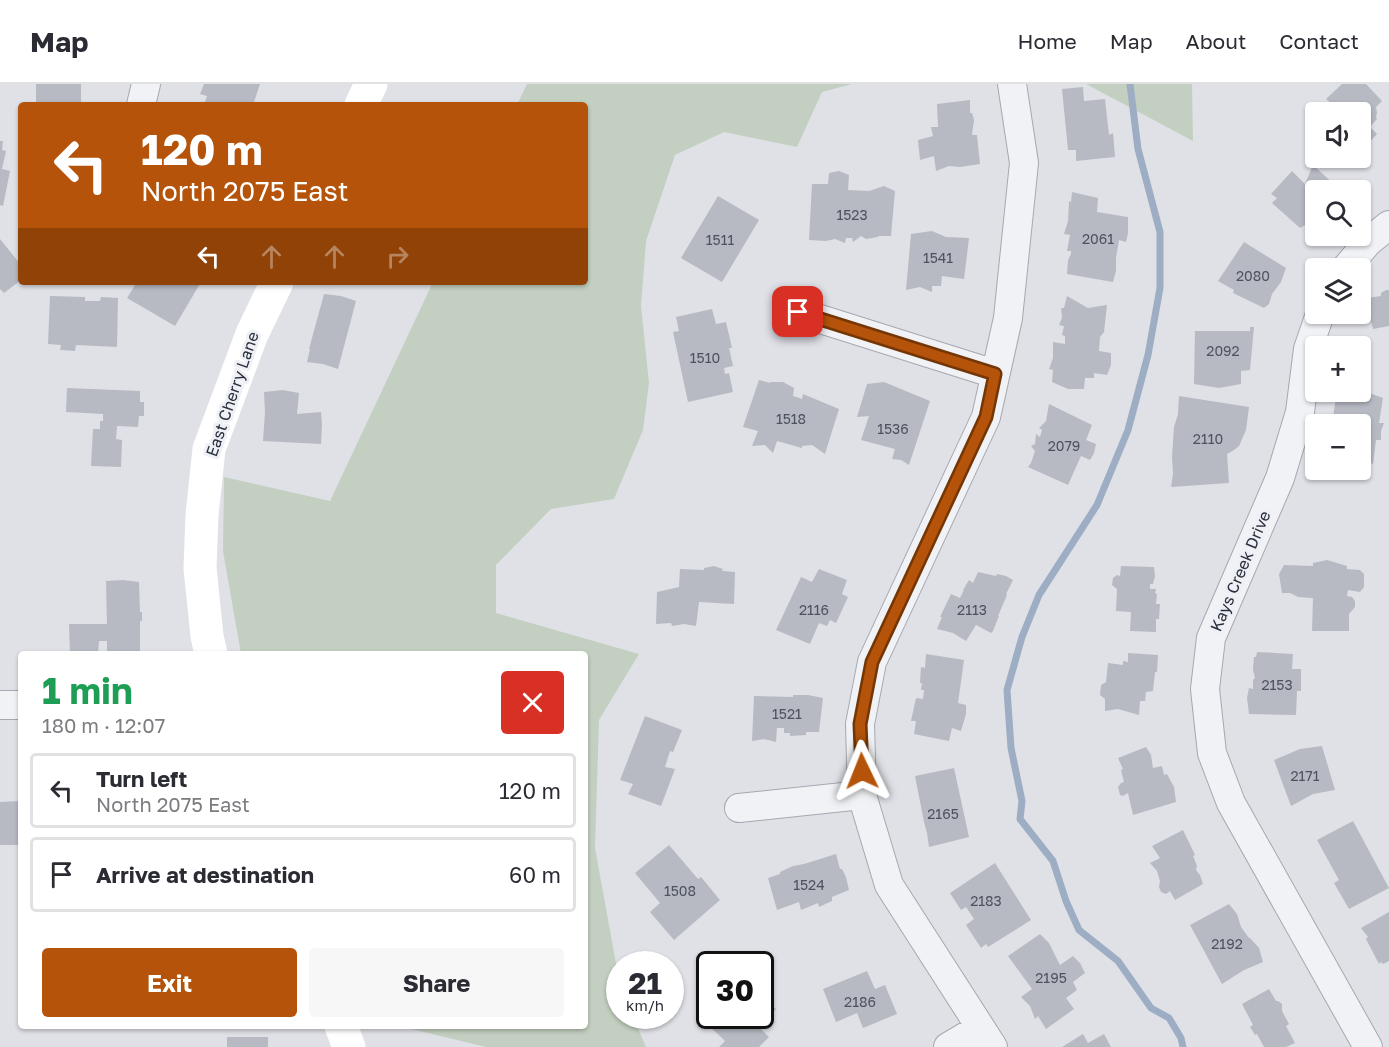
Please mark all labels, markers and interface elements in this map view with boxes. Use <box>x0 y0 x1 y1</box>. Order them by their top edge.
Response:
text: Map <box>30 25 88 58</box>
text: Home <box>1017 28 1077 54</box>
text: Map <box>1110 28 1153 54</box>
text: About <box>1186 28 1246 54</box>
text: Contact <box>1279 28 1359 54</box>
map controls <box>1305 102 1371 480</box>
button: sound <box>1305 102 1371 168</box>
text: 120 m <box>141 124 263 174</box>
icon: left <box>42 126 120 204</box>
text: North 2075 East <box>141 175 349 207</box>
button: search <box>1305 180 1371 246</box>
house number: 1523 <box>836 206 868 223</box>
house number: 2061 <box>1082 230 1114 247</box>
house number: 1511 <box>706 231 734 248</box>
icon: left <box>192 240 225 273</box>
icon: ahead <box>255 240 288 273</box>
icon: ahead <box>318 240 351 273</box>
icon: right <box>381 240 414 273</box>
house number: 1541 <box>923 249 953 266</box>
button: layers <box>1305 258 1371 324</box>
house number: 2080 <box>1236 267 1270 284</box>
pin <box>772 286 823 337</box>
icon: arrive <box>781 295 814 328</box>
street label: East Cherry Lane <box>201 329 263 459</box>
button: + <box>1305 336 1371 402</box>
house number: 2092 <box>1206 342 1240 359</box>
house number: 1510 <box>690 349 720 366</box>
house number: 1518 <box>776 410 806 427</box>
button: − <box>1305 414 1371 480</box>
house number: 1536 <box>877 420 909 437</box>
house number: 2110 <box>1193 430 1223 447</box>
house number: 2079 <box>1048 437 1080 454</box>
street label: Kays Creek Drive <box>1206 508 1274 634</box>
house number: 2116 <box>799 601 829 618</box>
house number: 2113 <box>957 601 987 618</box>
text: 1 min <box>42 669 133 712</box>
button: close <box>501 671 564 734</box>
house number: 2153 <box>1261 676 1293 693</box>
house number: 1521 <box>772 705 802 722</box>
text: 180 m · 12:07 <box>42 713 165 737</box>
position arrow <box>830 739 894 803</box>
text: Turn left <box>96 765 187 792</box>
house number: 2171 <box>1290 767 1320 784</box>
icon: left <box>45 774 78 807</box>
text: 120 m <box>499 777 561 804</box>
text: North 2075 East <box>96 792 250 816</box>
house number: 2165 <box>927 805 959 822</box>
icon: arrive <box>45 858 78 891</box>
text: Arrive at destination <box>96 861 314 888</box>
text: 60 m <box>509 861 561 888</box>
house number: 1524 <box>793 876 825 893</box>
house number: 1508 <box>664 882 696 899</box>
house number: 2183 <box>970 892 1002 909</box>
house number: 2192 <box>1211 935 1243 952</box>
button: Exit <box>42 948 297 1017</box>
button: Share <box>309 948 564 1017</box>
speed limit sign: 30 <box>696 951 774 1029</box>
text: 21 <box>628 965 662 1001</box>
house number: 2195 <box>1035 969 1067 986</box>
house number: 2186 <box>844 993 876 1010</box>
text: km/h <box>626 996 664 1014</box>

